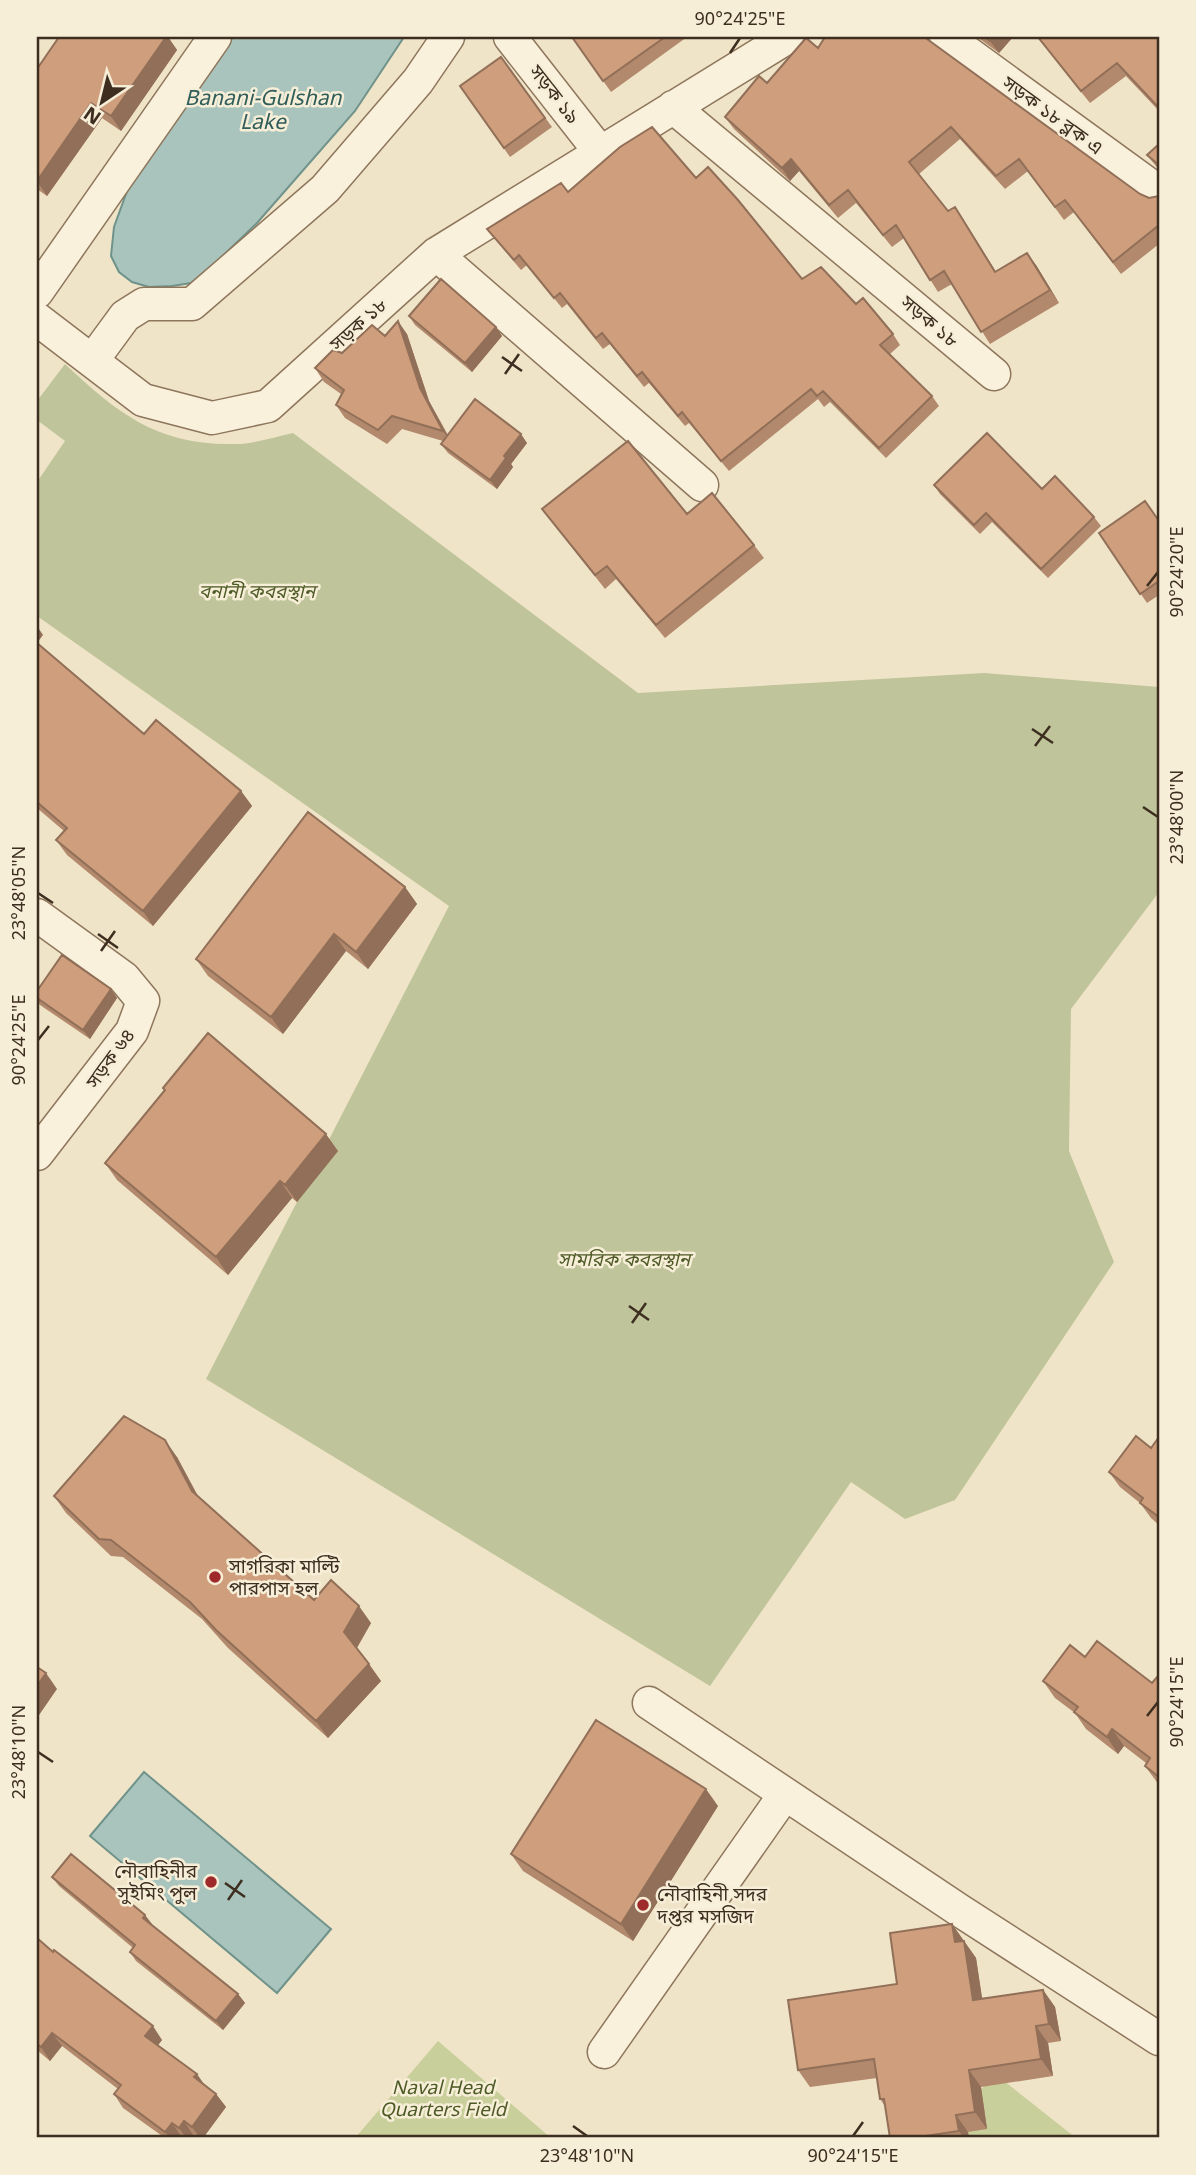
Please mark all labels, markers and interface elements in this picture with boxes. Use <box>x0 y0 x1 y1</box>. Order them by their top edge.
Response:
text: 90°24'25"E <box>695 8 785 32</box>
street label: সড়ক ১৯ <box>522 60 584 130</box>
north arrow <box>66 66 136 136</box>
street label: সড়ক ১৮ ব্লক এ <box>995 72 1107 162</box>
water label: Banani-Gulshan Lake <box>185 86 342 138</box>
text: N <box>80 99 107 129</box>
street label: সড়ক ১৮ <box>893 291 963 354</box>
street label: সড়ক ১৮ <box>325 294 393 359</box>
text: 90°24'20"E <box>1166 527 1190 617</box>
park label: বনানী কবরস্থান <box>199 580 319 606</box>
text: 23°48'00"N <box>1166 770 1190 864</box>
text: 23°48'05"N <box>8 846 32 940</box>
text: 90°24'25"E <box>8 995 32 1085</box>
street label: সড়ক ৬৪ <box>81 1025 142 1095</box>
park label: সামরিক কবরস্থান <box>558 1248 694 1274</box>
place label: সাগরিকা মাল্টি পারপাস হল <box>228 1555 340 1603</box>
marker: সাগরিকা মাল্টি পারপাস হল <box>207 1569 223 1585</box>
text: 90°24'15"E <box>1166 1657 1190 1747</box>
text: 23°48'10"N <box>8 1705 32 1799</box>
place label: নৌবাহিনীর সুইমিং পুল <box>114 1860 198 1908</box>
marker: নৌবাহিনীর সুইমিং পুল <box>203 1874 219 1890</box>
place label: নৌবাহিনী সদর দপ্তর মসজিদ <box>656 1883 768 1931</box>
marker: নৌবাহিনী সদর দপ্তর মসজিদ <box>635 1897 651 1913</box>
park label: Naval Head Quarters Field <box>380 2077 509 2124</box>
text: 23°48'10"N <box>540 2145 634 2169</box>
text: 90°24'15"E <box>808 2145 898 2169</box>

